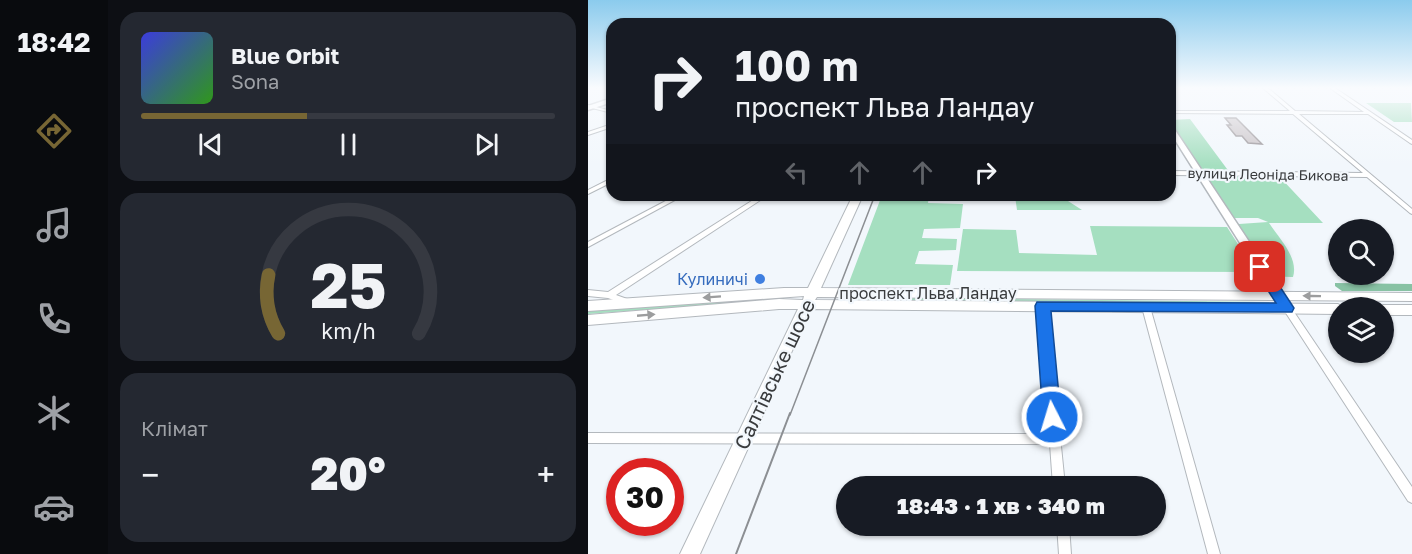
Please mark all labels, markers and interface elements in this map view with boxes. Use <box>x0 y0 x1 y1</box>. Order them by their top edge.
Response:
text: 18:42 <box>17 26 91 58</box>
text: 100 m <box>735 40 858 90</box>
text: Blue Orbit <box>231 42 339 69</box>
icon: right <box>636 42 714 120</box>
text: Sona <box>231 69 279 93</box>
text: проспект Льва Ландау <box>735 91 1034 123</box>
icon: directions <box>33 110 75 152</box>
icon: previous <box>194 128 227 161</box>
icon: pause <box>332 128 365 161</box>
icon: next <box>470 128 503 161</box>
icon: left <box>780 156 813 189</box>
icon: ahead <box>843 156 876 189</box>
icon: ahead <box>906 156 939 189</box>
icon: right <box>969 156 1002 189</box>
street label: вулиця Леоніда Бикова <box>1187 164 1349 184</box>
icon: music <box>33 204 75 246</box>
map controls <box>1328 219 1394 363</box>
button: search <box>1328 219 1394 285</box>
pin <box>1234 241 1285 292</box>
text: 25 <box>310 247 386 322</box>
icon: arrive <box>1243 250 1276 283</box>
place label: Кулиничі <box>677 269 748 289</box>
marker: Кулиничі <box>753 272 767 286</box>
street label: проспект Льва Ландау <box>839 283 1017 303</box>
one-way arrow <box>1302 291 1321 301</box>
one-way arrow <box>703 292 722 301</box>
street label: Салтівське шосе <box>729 295 819 453</box>
button: layers <box>1328 297 1394 363</box>
icon: phone <box>33 298 75 340</box>
one-way arrow <box>637 310 656 320</box>
text: km/h <box>321 318 375 344</box>
position arrow <box>1020 385 1084 449</box>
icon: climate <box>33 392 75 434</box>
text: Клімат <box>141 416 208 440</box>
text: 20° <box>310 446 386 500</box>
text: − <box>141 455 159 494</box>
text: + <box>537 455 555 494</box>
speed limit sign: 30 <box>606 458 684 536</box>
icon: car <box>33 486 75 528</box>
text: 18:43 · 1 хв · 340 m <box>897 492 1105 519</box>

